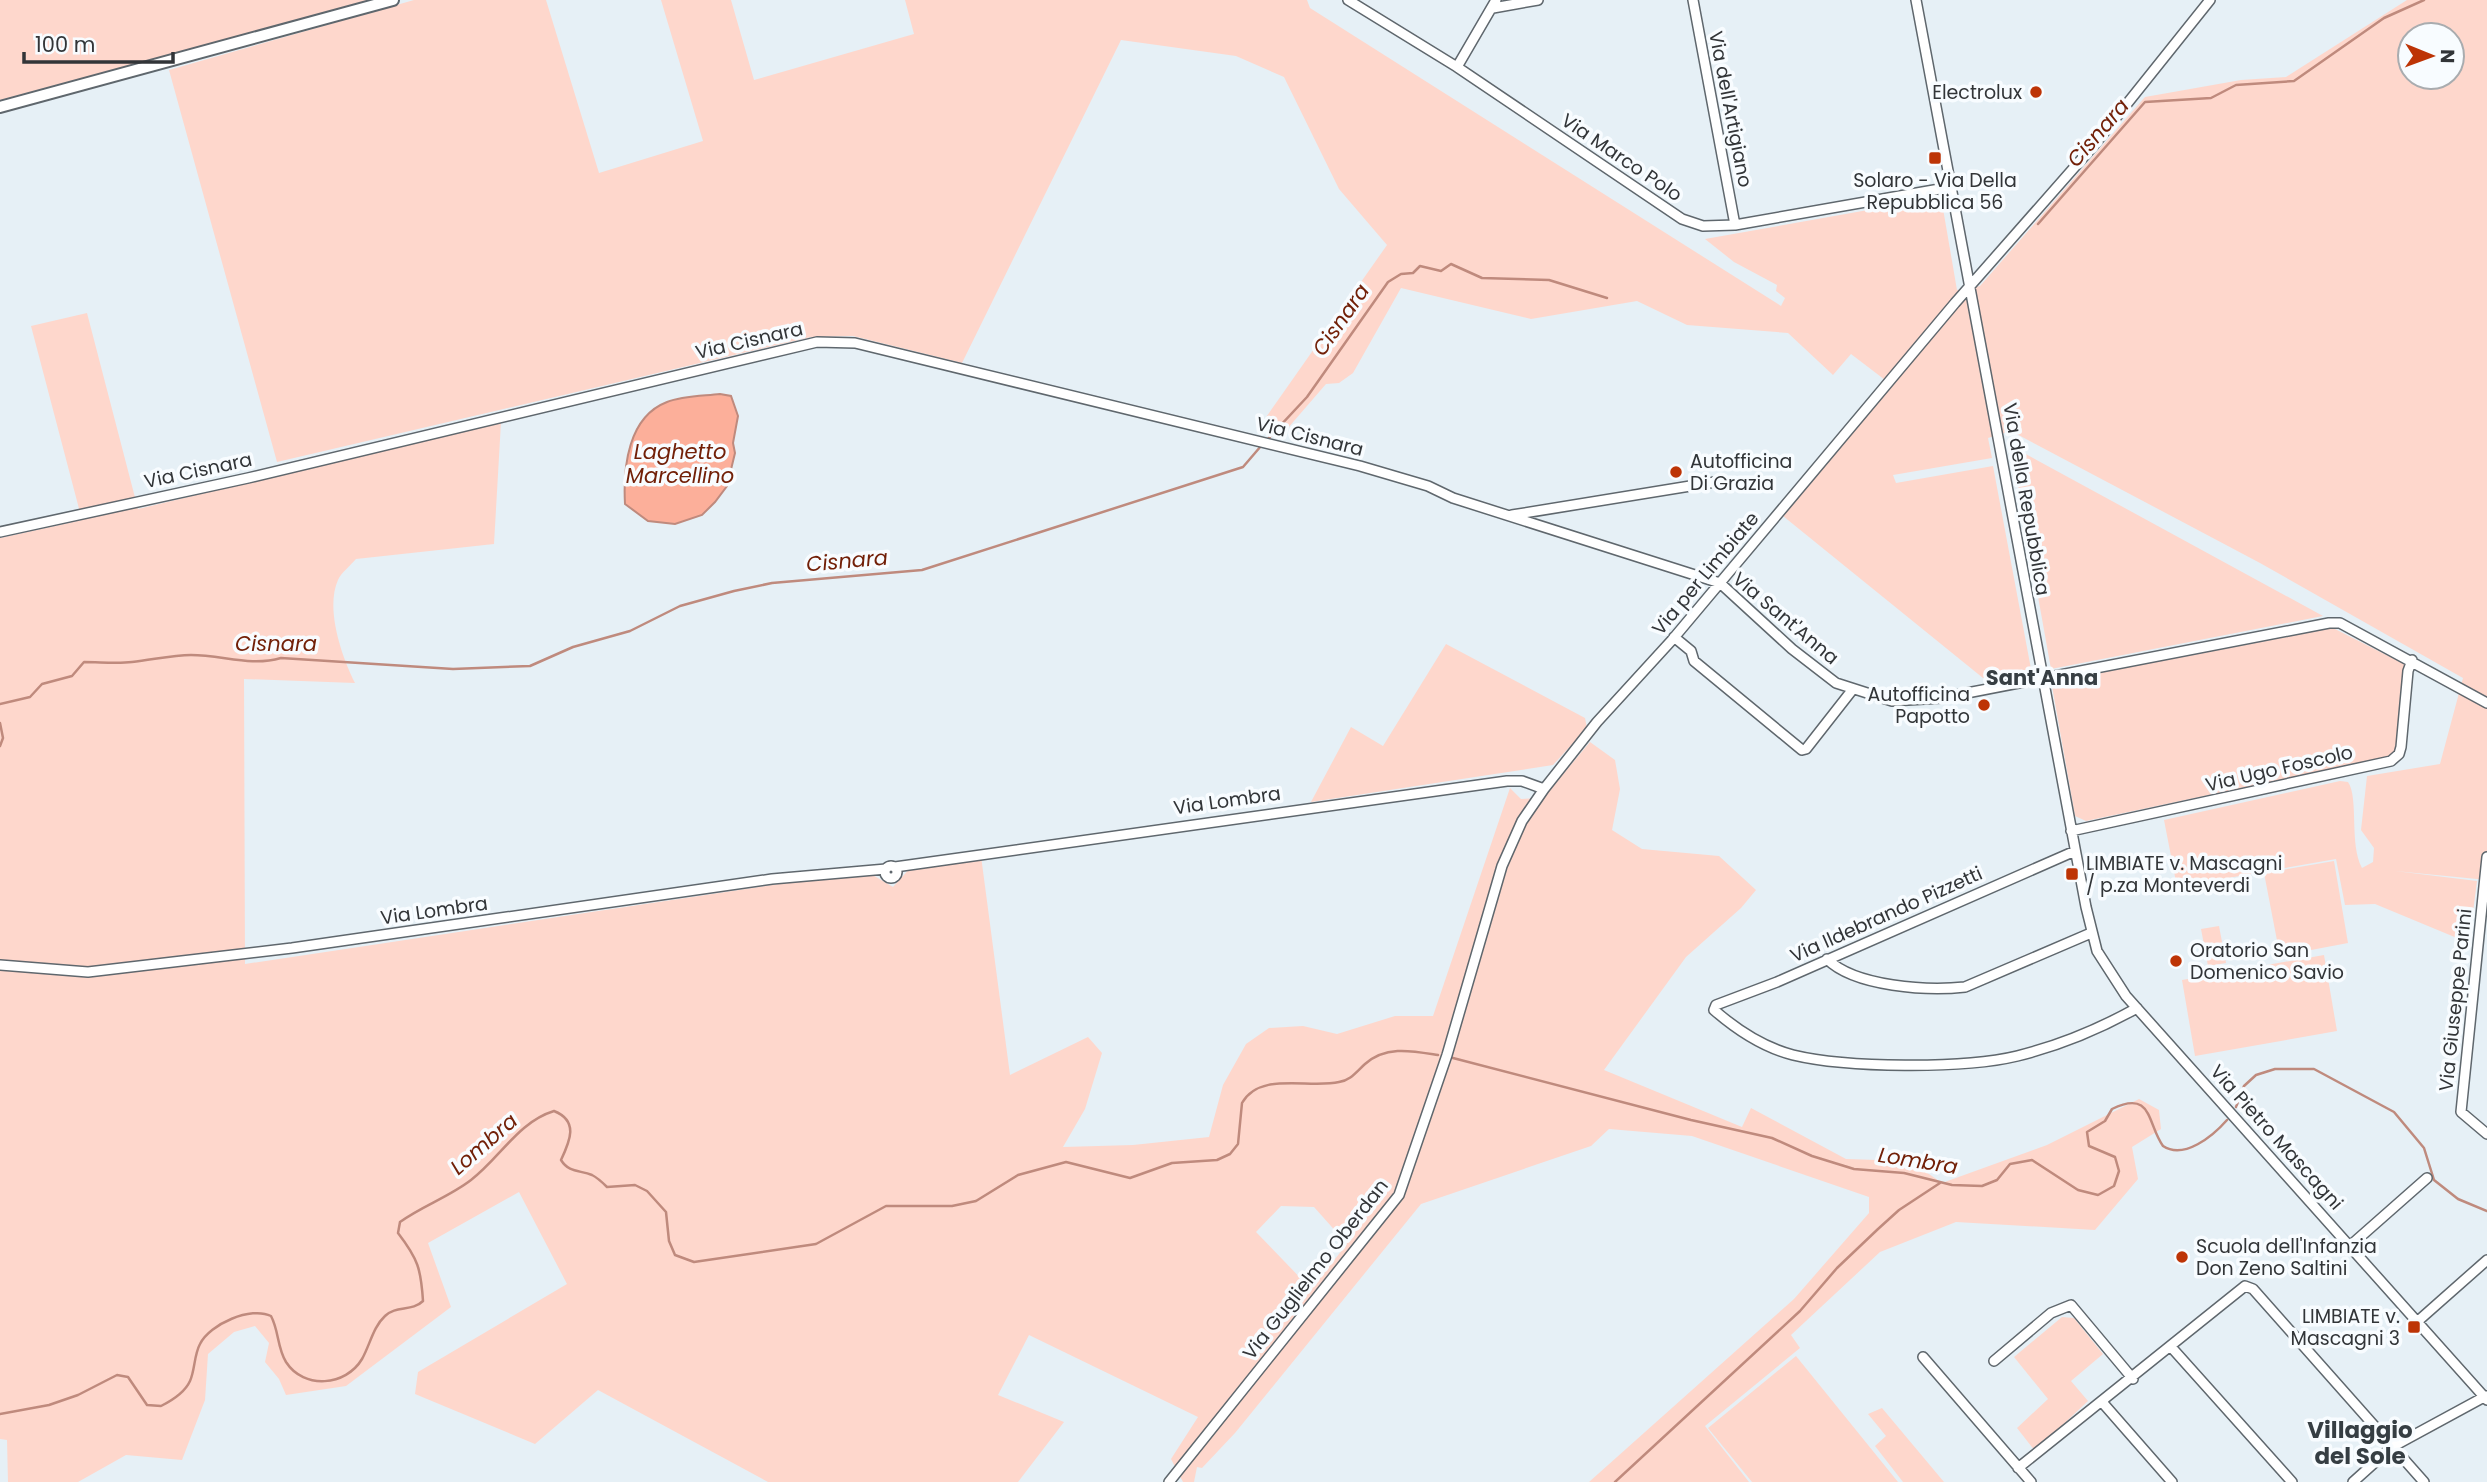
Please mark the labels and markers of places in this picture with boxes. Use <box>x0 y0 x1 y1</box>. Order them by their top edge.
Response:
place label: Electrolux <box>1932 79 2022 106</box>
marker: Electrolux <box>2028 84 2044 100</box>
marker: Solaro - Via Della Repubblica 56 <box>1927 150 1943 166</box>
place label: Solaro - Via Della Repubblica 56 <box>1853 167 2017 216</box>
place label: Autofficina Di Grazia <box>1690 448 1792 497</box>
marker: Autofficina Di Grazia <box>1668 464 1684 480</box>
place label: Autofficina Papotto <box>1868 681 1970 730</box>
marker: Autofficina Papotto <box>1976 697 1992 713</box>
place label: LIMBIATE v. Mascagni / p.za Monteverdi <box>2086 850 2282 899</box>
marker: LIMBIATE v. Mascagni / p.za Monteverdi <box>2064 866 2080 882</box>
place label: Oratorio San Domenico Savio <box>2190 937 2344 986</box>
marker: Oratorio San Domenico Savio <box>2168 953 2184 969</box>
place label: Scuola dell'Infanzia Don Zeno Saltini <box>2196 1233 2377 1282</box>
marker: Scuola dell'Infanzia Don Zeno Saltini <box>2174 1249 2190 1265</box>
place label: LIMBIATE v. Mascagni 3 <box>2291 1303 2400 1352</box>
marker: LIMBIATE v. Mascagni 3 <box>2406 1319 2422 1335</box>

